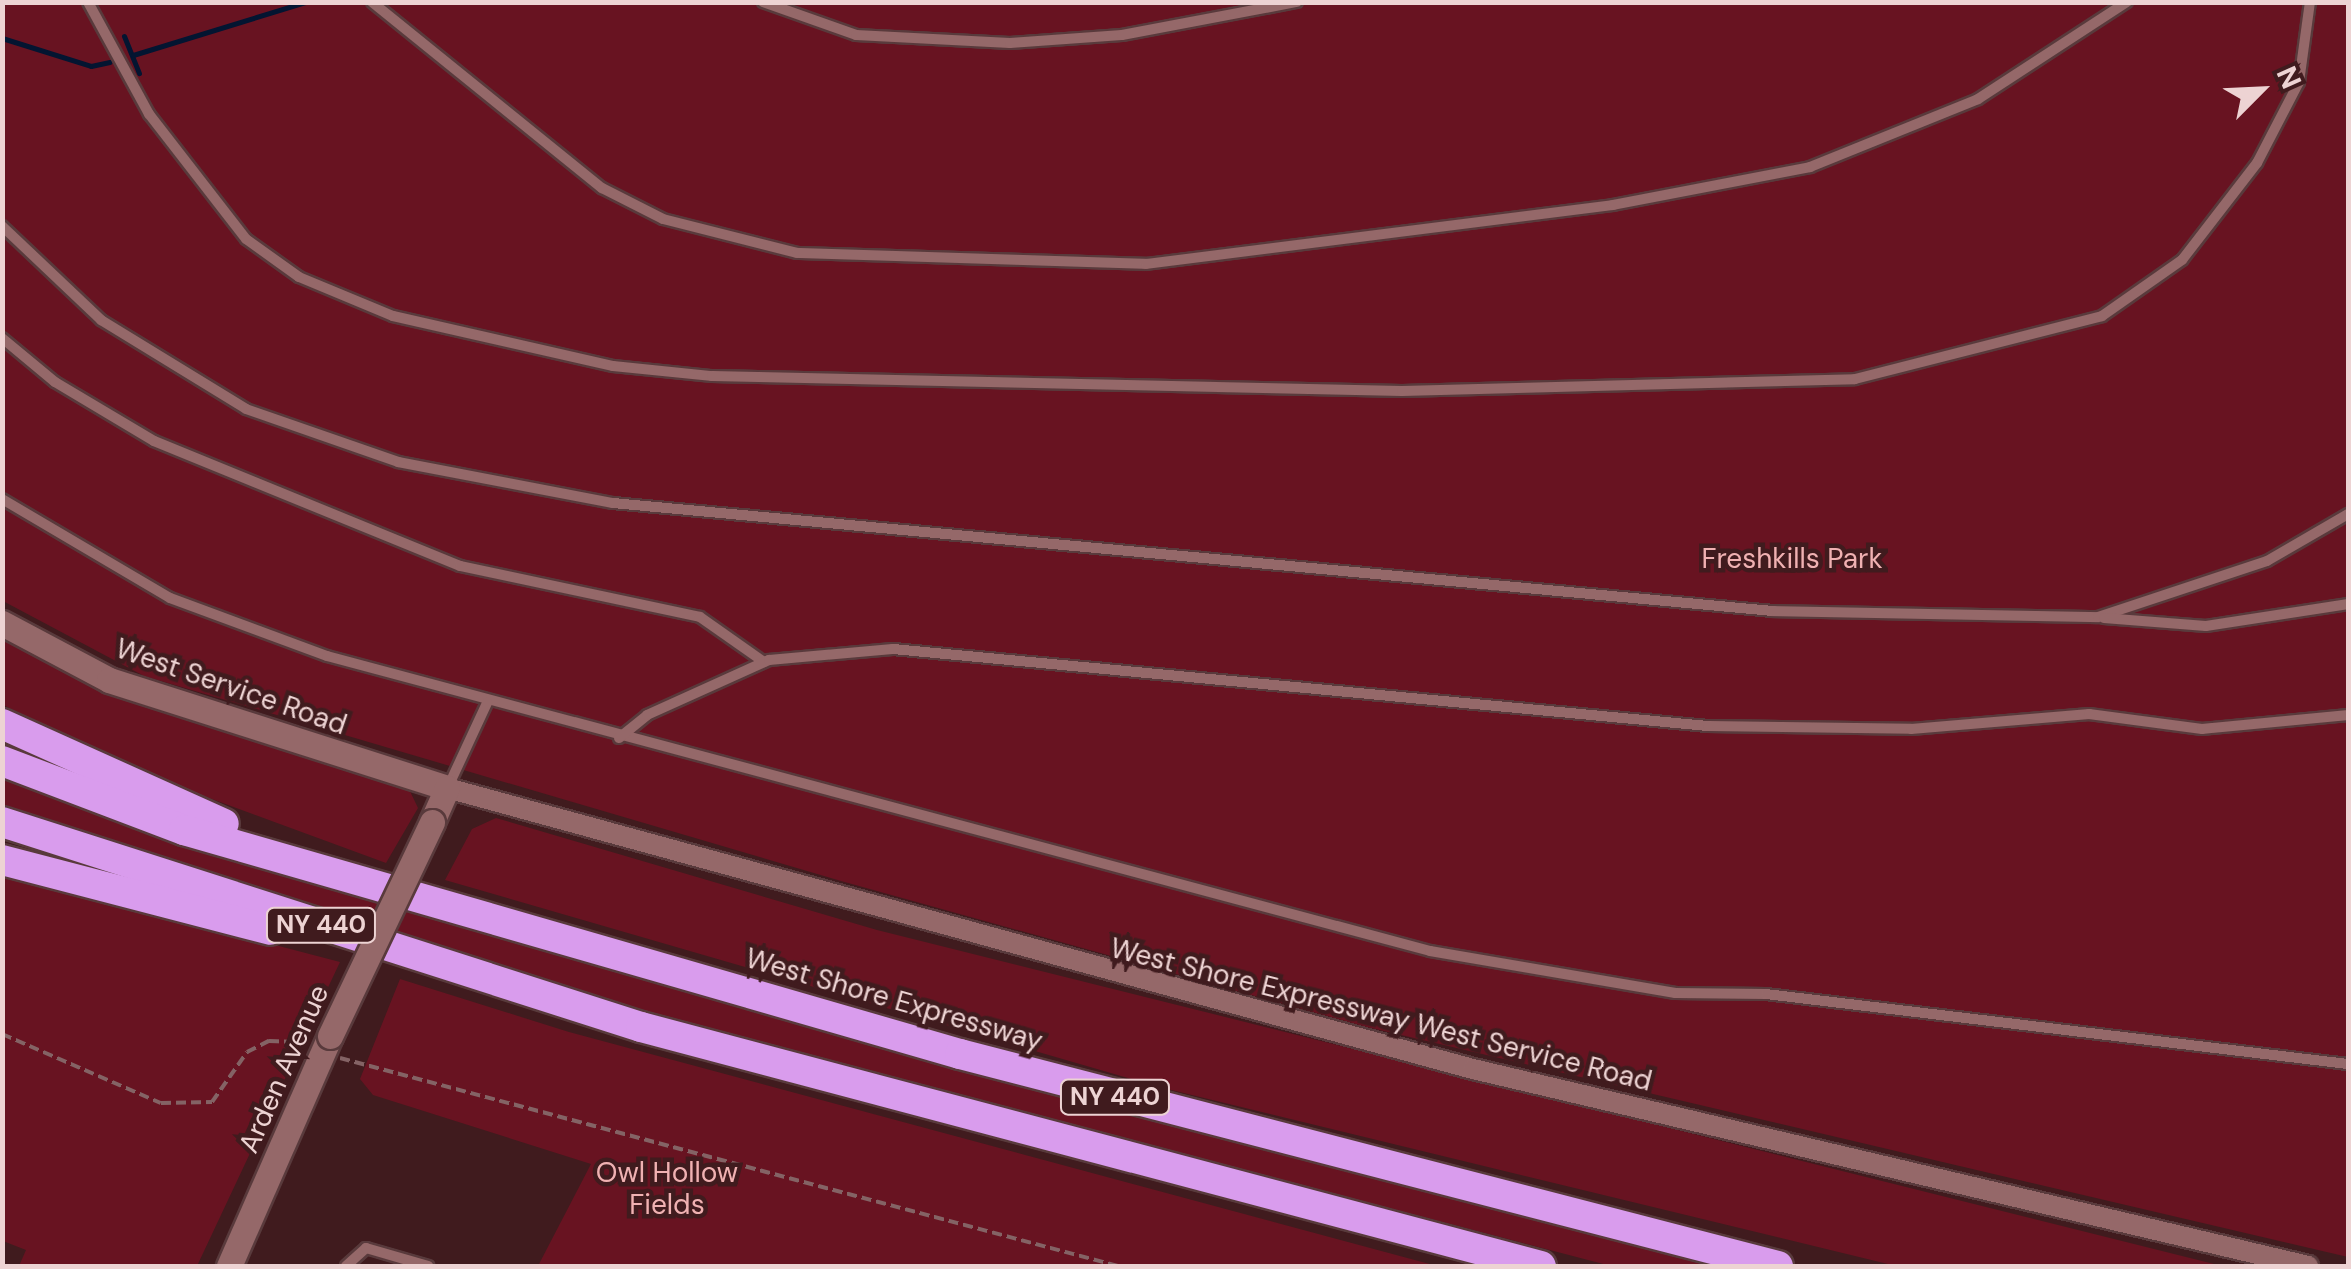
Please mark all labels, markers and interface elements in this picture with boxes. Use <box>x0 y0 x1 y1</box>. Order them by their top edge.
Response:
north arrow <box>2211 40 2311 140</box>
text: N <box>2268 61 2310 94</box>
park label: Freshkills Park <box>1702 542 1882 576</box>
street label: West Service Road <box>111 632 351 742</box>
road number: NY 440 <box>264 905 378 945</box>
street label: West Shore Expressway West Service Road <box>1107 931 1655 1099</box>
street label: West Shore Expressway <box>742 941 1046 1059</box>
street label: Arden Avenue <box>232 980 336 1158</box>
road number: NY 440 <box>1058 1077 1172 1117</box>
park label: Owl Hollow Fields <box>596 1156 738 1222</box>

